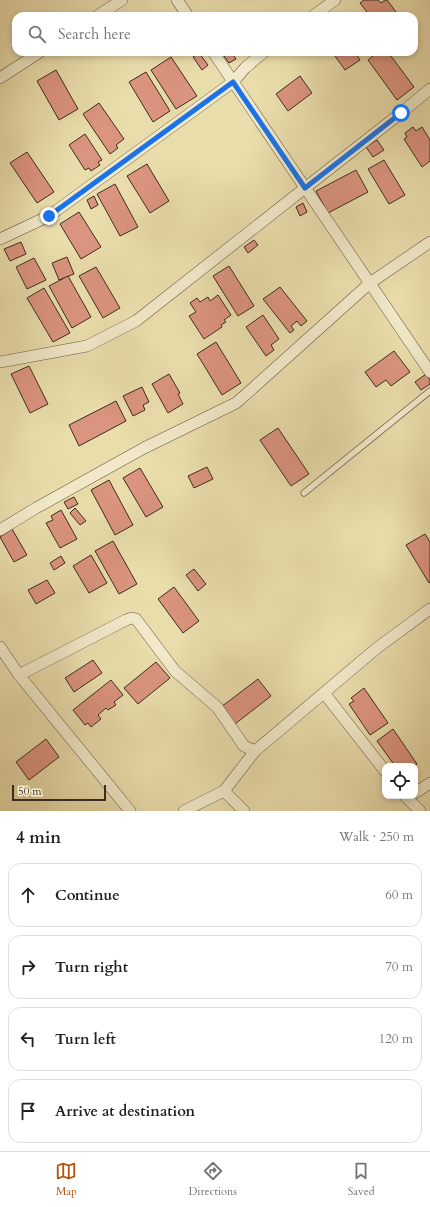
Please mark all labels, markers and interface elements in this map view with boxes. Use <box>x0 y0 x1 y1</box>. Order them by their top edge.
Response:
search box <box>12 12 418 56</box>
icon: search <box>26 23 48 45</box>
text: Search here <box>58 24 131 44</box>
route start <box>392 104 410 122</box>
route end <box>40 207 58 225</box>
map controls <box>382 763 418 799</box>
button: locate <box>382 763 418 799</box>
scale bar <box>12 783 106 802</box>
text: 50 m <box>18 784 42 799</box>
text: 4 min <box>16 826 61 849</box>
text: Walk · 250 m <box>339 828 414 846</box>
icon: ahead <box>17 884 39 906</box>
text: Continue <box>55 885 120 905</box>
text: 60 m <box>385 886 413 904</box>
icon: right <box>17 956 39 978</box>
text: Turn right <box>55 957 128 977</box>
text: 70 m <box>385 958 413 976</box>
icon: left <box>17 1028 39 1050</box>
text: Turn left <box>55 1029 116 1049</box>
text: 120 m <box>379 1030 413 1048</box>
icon: arrive <box>17 1100 39 1122</box>
text: Arrive at destination <box>55 1101 195 1121</box>
tab: Map <box>55 1160 77 1199</box>
tab: Directions <box>188 1160 237 1199</box>
tab: Saved <box>348 1160 375 1199</box>

